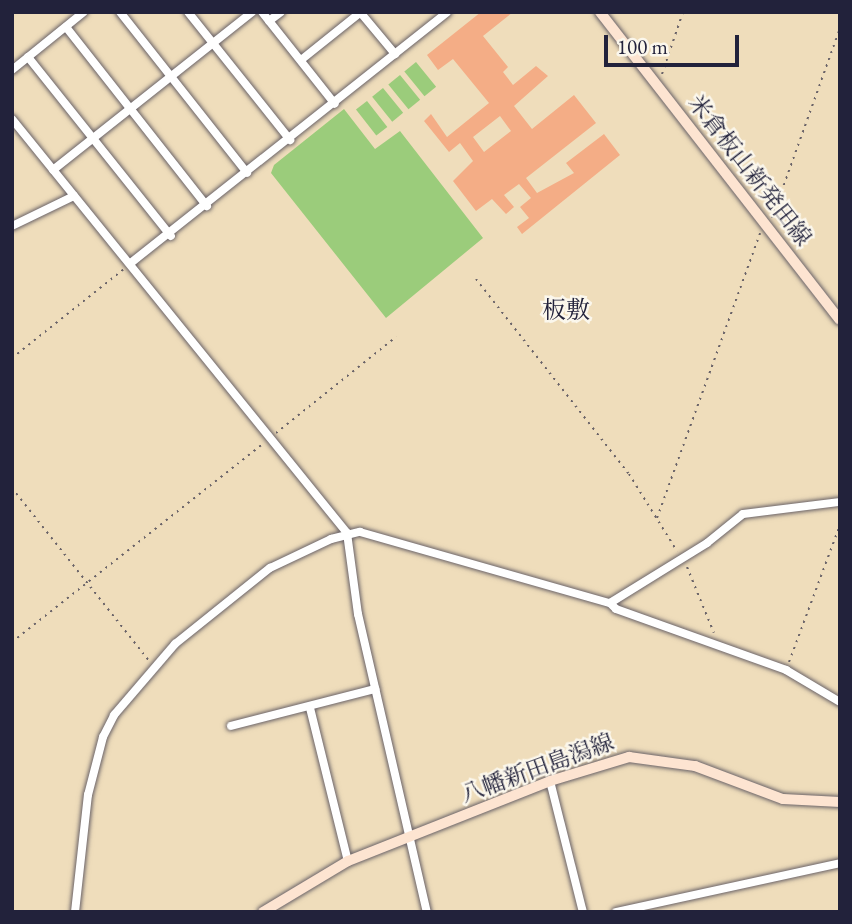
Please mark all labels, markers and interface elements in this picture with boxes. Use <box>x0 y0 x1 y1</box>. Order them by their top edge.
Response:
scale bar <box>607 21 742 65</box>
text: 100 m <box>617 33 668 60</box>
street label: 米倉板山新発田線 <box>682 89 818 251</box>
district label: 板敷 <box>542 296 590 324</box>
street label: 八幡新田島潟線 <box>457 727 617 809</box>

